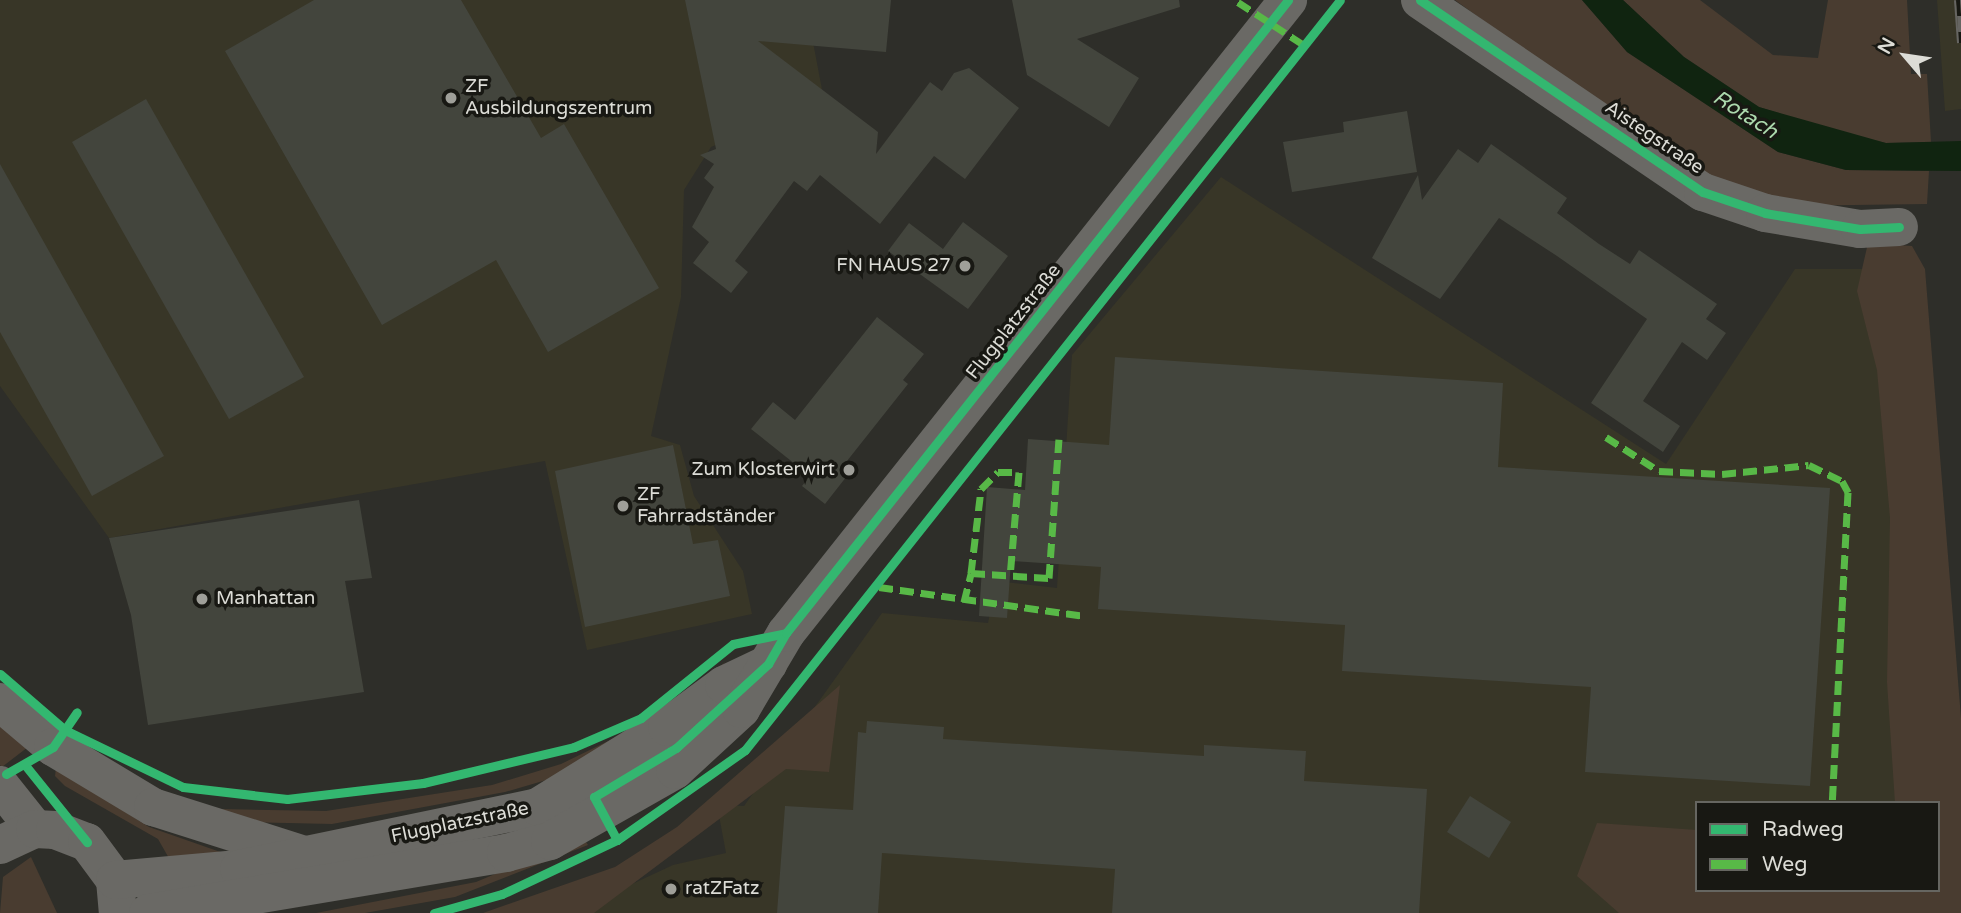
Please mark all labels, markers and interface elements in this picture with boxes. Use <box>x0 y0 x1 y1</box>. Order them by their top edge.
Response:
north arrow <box>1870 21 1940 91</box>
text: N <box>1873 34 1900 58</box>
place label: ZF Ausbildungszentrum <box>465 76 652 120</box>
water label: Rotach <box>1708 85 1782 145</box>
marker: ZF Ausbildungszentrum <box>443 90 459 106</box>
street label: Aistegstraße <box>1600 97 1708 179</box>
place label: FN HAUS 27 <box>836 255 951 277</box>
marker: FN HAUS 27 <box>957 258 973 274</box>
street label: Flugplatzstraße <box>962 260 1066 384</box>
place label: Zum Klosterwirt <box>691 459 835 481</box>
marker: Zum Klosterwirt <box>841 462 857 478</box>
place label: ZF Fahrradständer <box>637 484 775 528</box>
marker: ZF Fahrradständer <box>615 498 631 514</box>
place label: Manhattan <box>216 588 315 610</box>
marker: Manhattan <box>194 591 210 607</box>
street label: Flugplatzstraße <box>389 797 531 849</box>
legend <box>1695 801 1940 892</box>
text: Radweg <box>1762 817 1844 842</box>
text: Weg <box>1762 852 1807 877</box>
place label: ratZFatz <box>685 878 759 900</box>
marker: ratZFatz <box>663 881 679 897</box>

